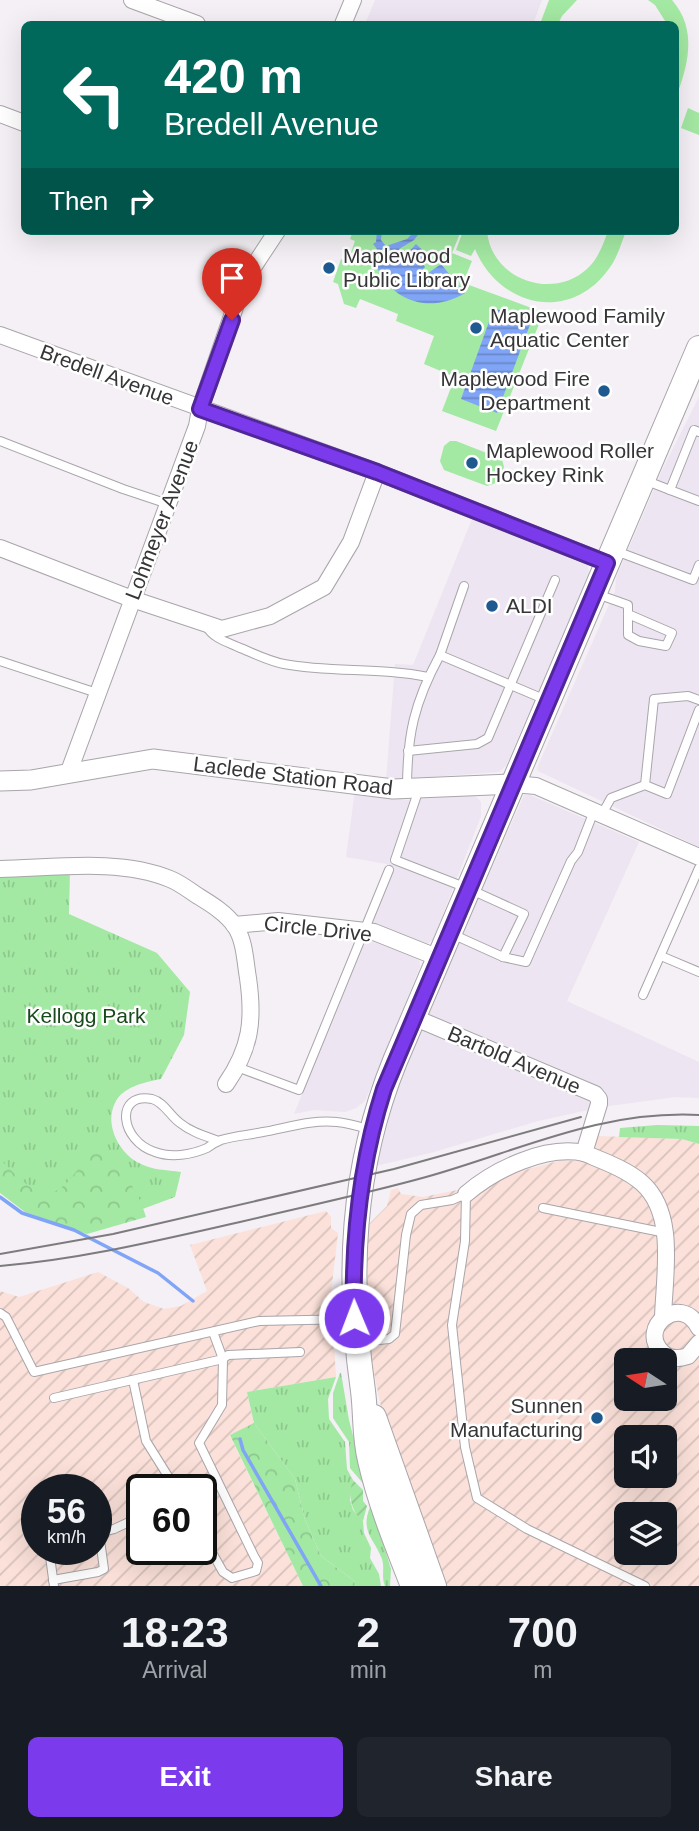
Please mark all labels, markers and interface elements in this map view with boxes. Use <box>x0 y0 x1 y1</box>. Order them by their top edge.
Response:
icon: left <box>49 49 140 140</box>
text: 420 m <box>164 49 303 103</box>
text: Bredell Avenue <box>164 106 379 142</box>
icon: right <box>122 182 160 220</box>
text: Then <box>49 186 108 216</box>
place label: Maplewood Public Library <box>343 244 471 291</box>
pin <box>202 248 262 320</box>
icon: arrive <box>213 259 251 297</box>
marker: Maplewood Public Library <box>321 260 337 276</box>
place label: Maplewood Family Aquatic Center <box>490 304 666 351</box>
marker: Maplewood Family Aquatic Center <box>468 320 484 336</box>
street label: Bredell Avenue <box>37 340 177 409</box>
place label: Maplewood Fire Department <box>441 367 590 414</box>
marker: Maplewood Fire Department <box>596 383 612 399</box>
street label: Lohmeyer Avenue <box>121 437 203 603</box>
place label: Maplewood Roller Hockey Rink <box>486 439 654 486</box>
marker: Maplewood Roller Hockey Rink <box>464 455 480 471</box>
place label: ALDI <box>506 594 553 617</box>
marker: ALDI <box>484 598 500 614</box>
street label: Laclede Station Road <box>192 752 394 799</box>
street label: Circle Drive <box>263 911 373 946</box>
park label: Kellogg Park <box>26 1004 146 1027</box>
street label: Bartold Avenue <box>444 1021 584 1098</box>
position arrow <box>317 1281 391 1355</box>
north arrow <box>614 1348 677 1410</box>
map controls <box>614 1348 677 1565</box>
place label: Sunnen Manufacturing <box>450 1394 583 1441</box>
marker: Sunnen Manufacturing <box>589 1410 605 1426</box>
button: sound <box>614 1425 677 1488</box>
speed limit sign: 60 <box>126 1474 217 1565</box>
text: 56 <box>47 1491 86 1530</box>
button: layers <box>614 1502 677 1565</box>
text: km/h <box>47 1527 86 1547</box>
text: 18:23 <box>121 1609 229 1656</box>
text: 2 <box>356 1609 380 1656</box>
text: 700 <box>508 1609 578 1656</box>
text: Arrival <box>142 1657 207 1683</box>
text: min <box>350 1657 387 1683</box>
text: m <box>533 1657 552 1683</box>
button: Exit <box>28 1737 343 1817</box>
button: Share <box>357 1737 671 1817</box>

